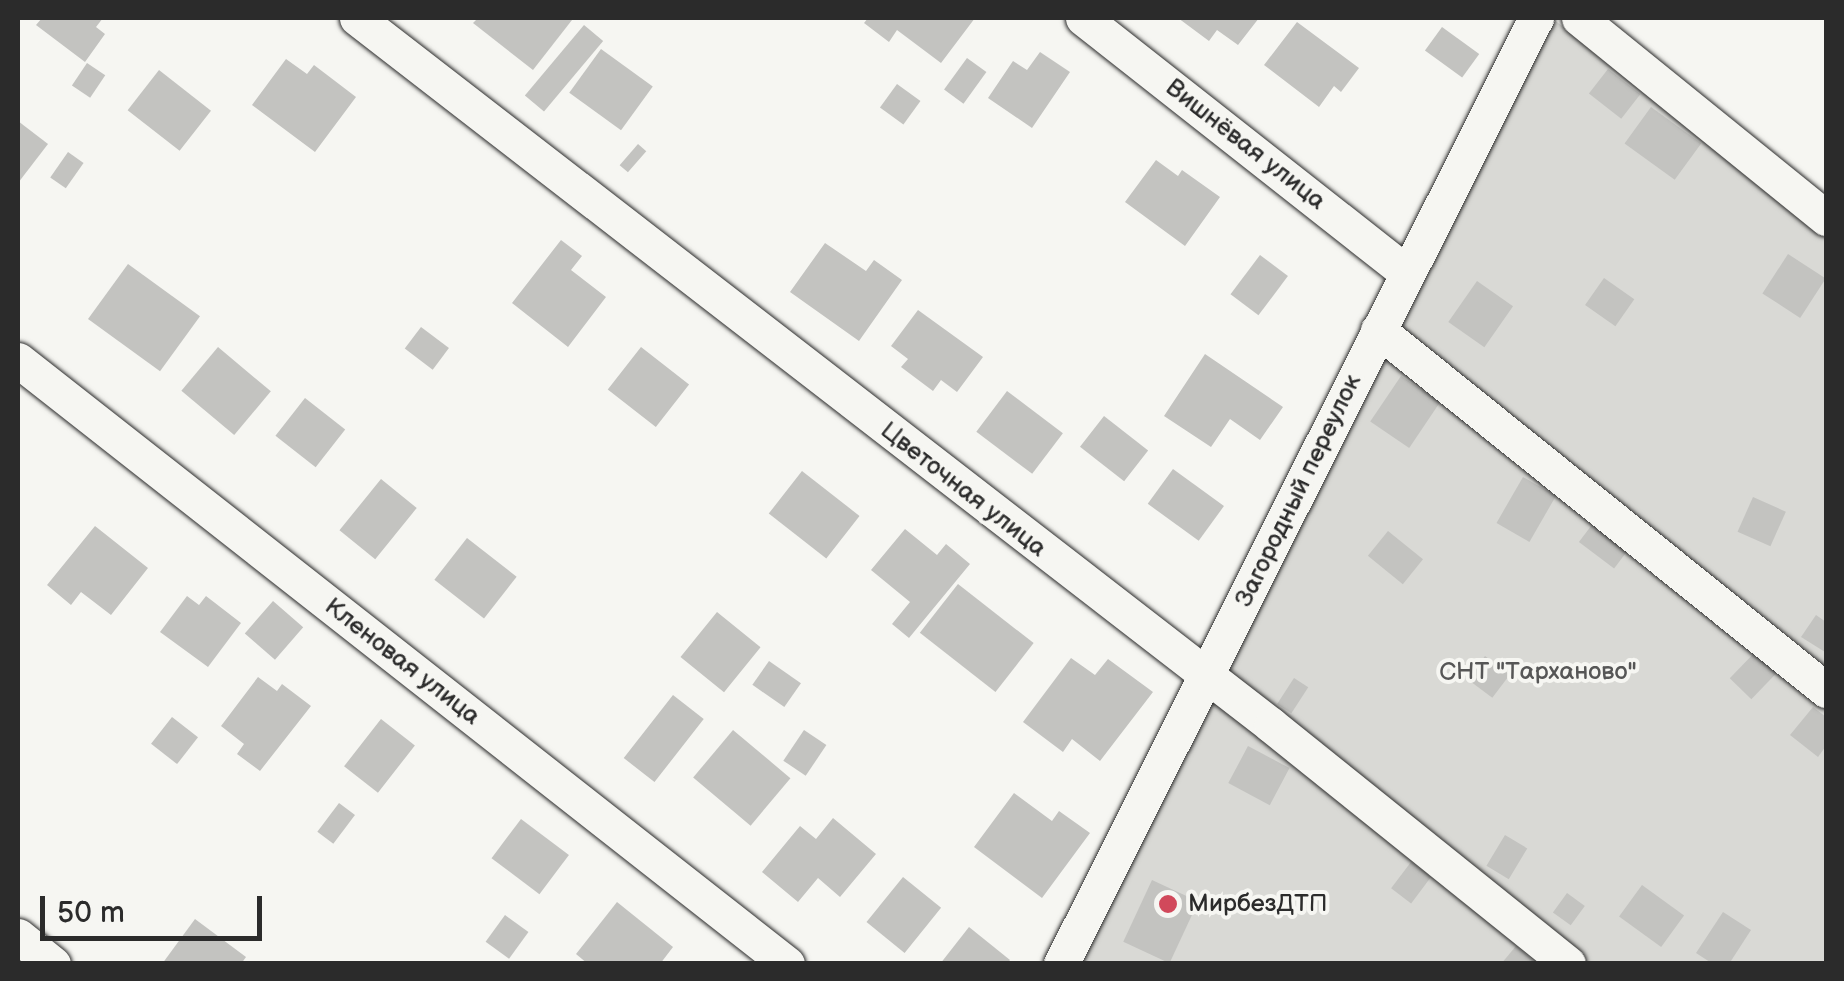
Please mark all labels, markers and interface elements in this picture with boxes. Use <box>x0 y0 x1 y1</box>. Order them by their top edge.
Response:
street label: Вишнёвая улица <box>1159 73 1331 217</box>
street label: Загородный переулок <box>1230 370 1368 612</box>
street label: Цветочная улица <box>874 416 1052 564</box>
street label: Кленовая улица <box>318 592 486 732</box>
park label: СНТ "Тарханово" <box>1439 657 1637 687</box>
scale bar <box>45 876 268 938</box>
place label: МирбезДТП <box>1188 889 1328 919</box>
marker: МирбезДТП <box>1157 893 1179 915</box>
text: 50 m <box>57 895 125 931</box>

